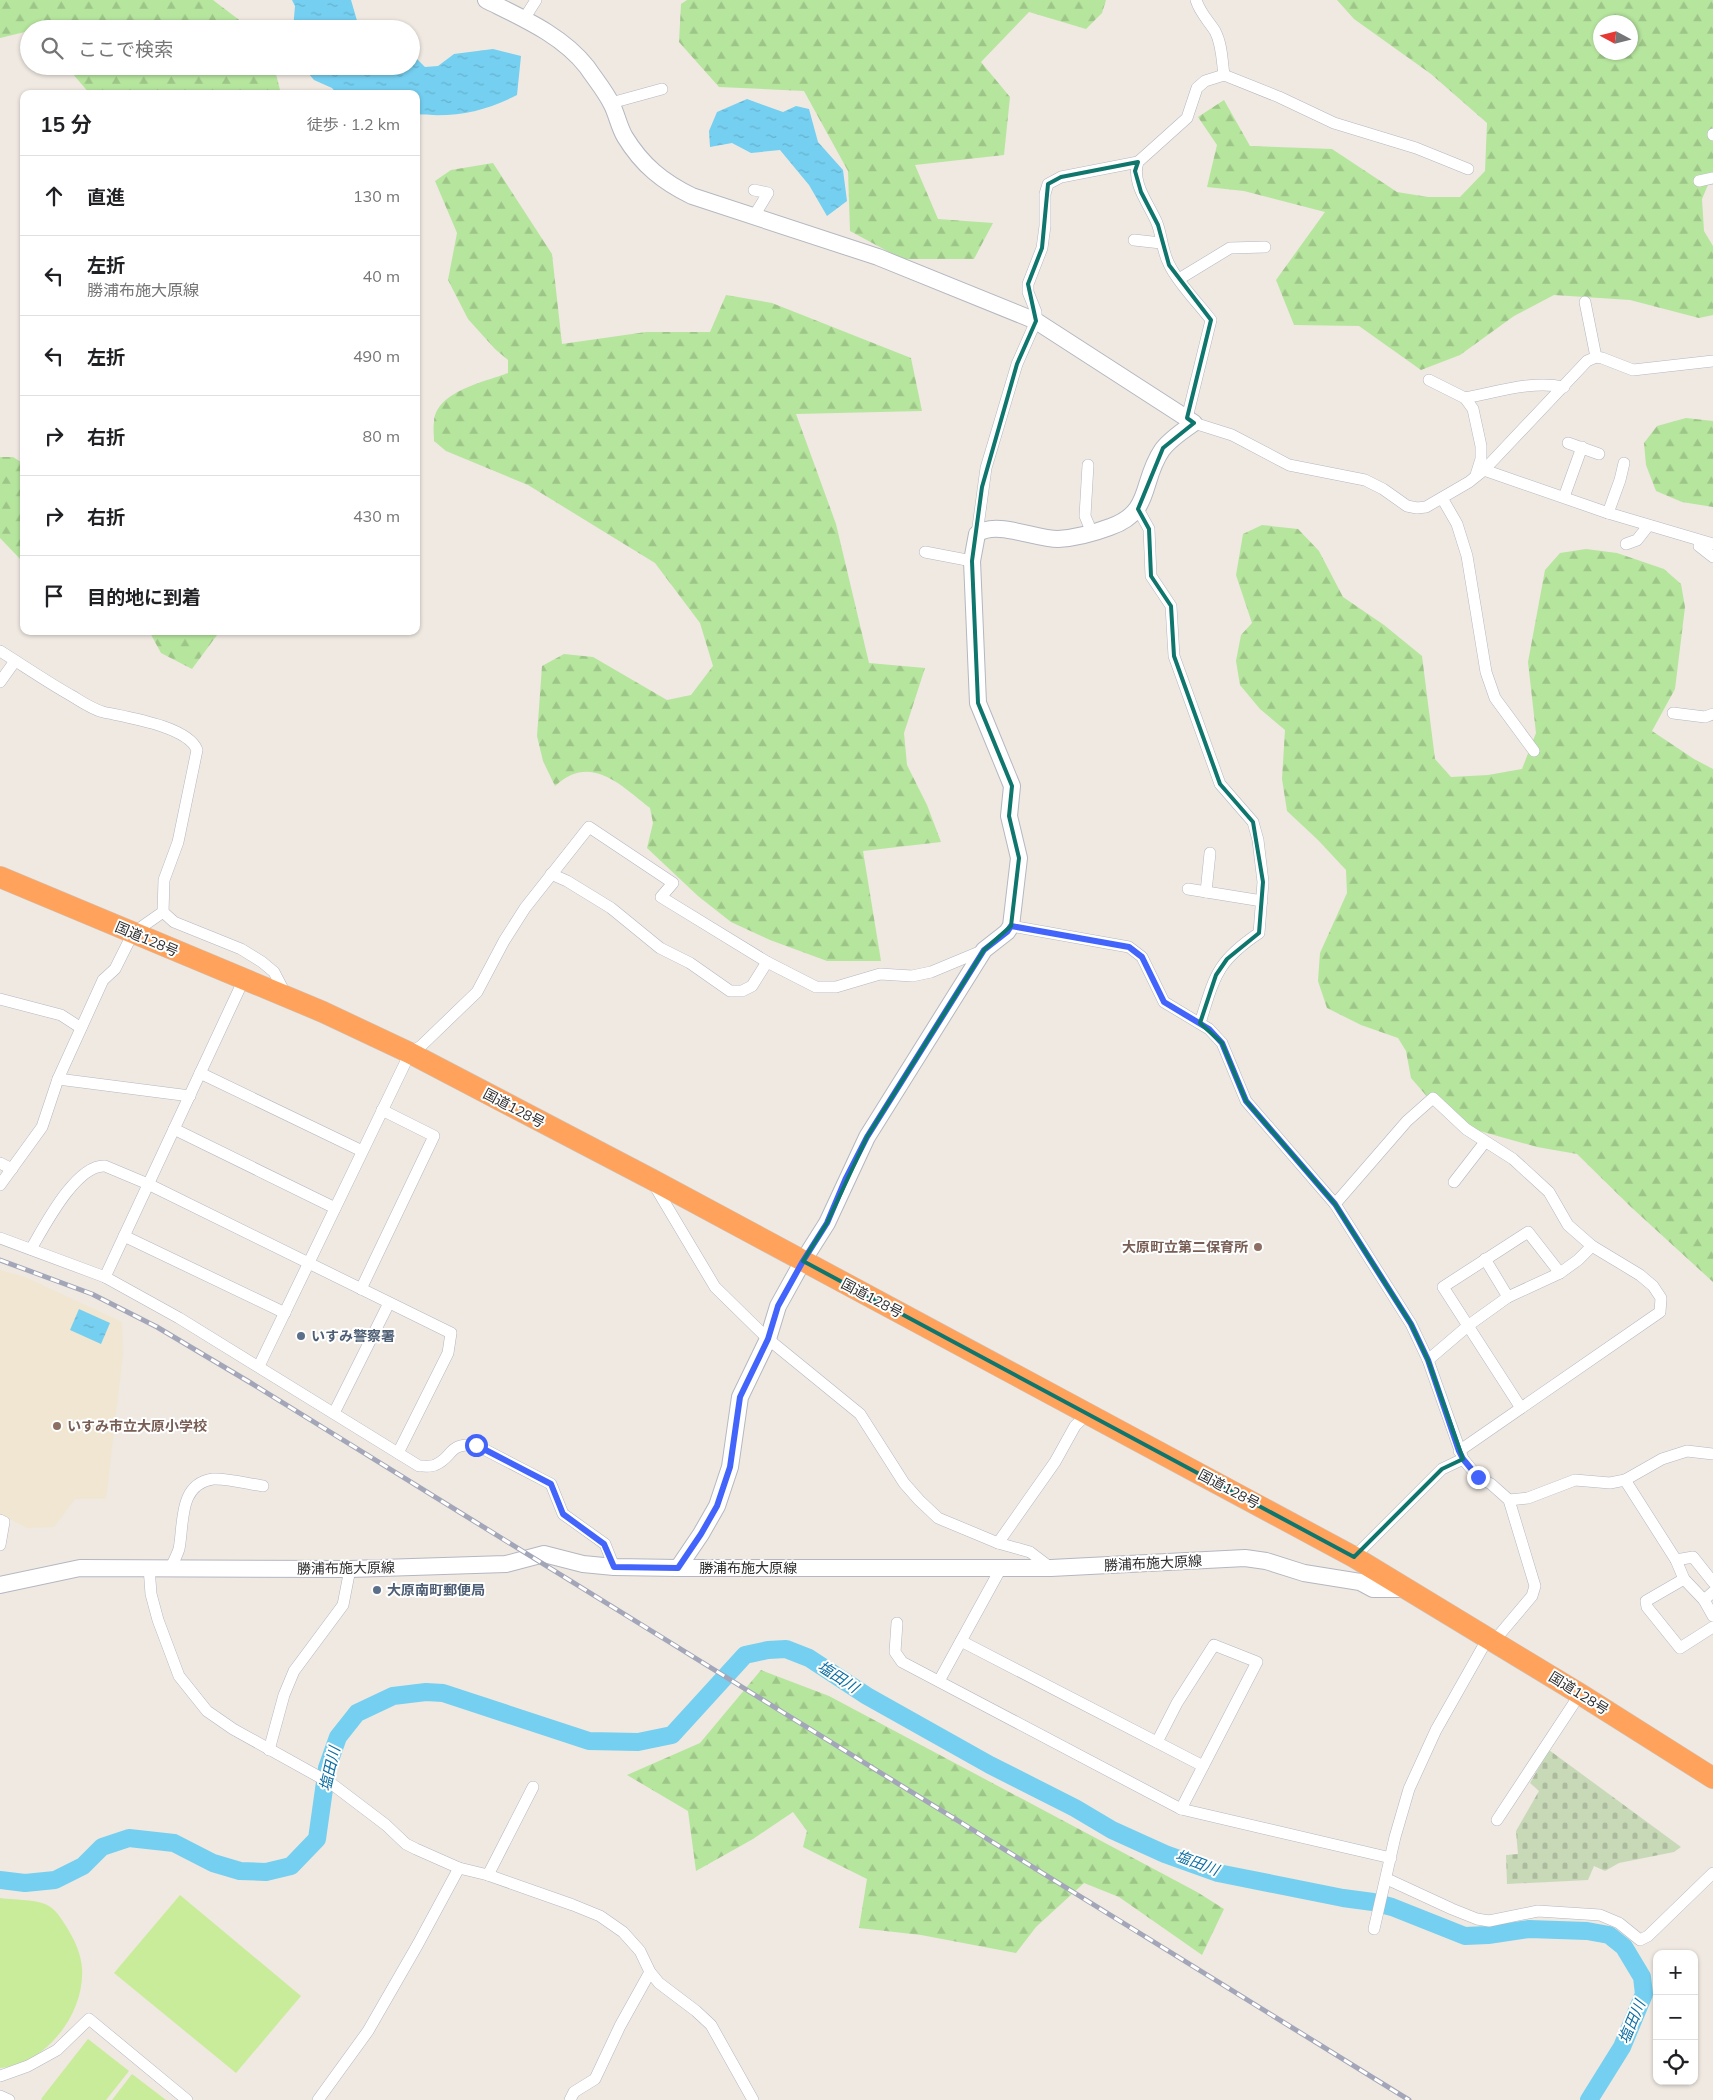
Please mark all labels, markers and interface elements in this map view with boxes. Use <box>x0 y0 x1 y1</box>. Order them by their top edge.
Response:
north arrow <box>1593 15 1638 60</box>
search box <box>20 20 420 75</box>
icon: search <box>38 34 66 62</box>
text: ここで検索 <box>78 37 173 61</box>
text: 15 分 <box>40 111 92 137</box>
text: 徒歩 · 1.2 km <box>307 114 400 134</box>
icon: ahead <box>40 182 68 210</box>
text: 直進 <box>87 185 125 209</box>
text: 130 m <box>353 186 400 206</box>
text: 左折 <box>87 253 125 277</box>
icon: left <box>40 262 68 290</box>
text: 40 m <box>363 266 400 286</box>
text: 勝浦布施大原線 <box>87 280 199 300</box>
icon: left <box>40 342 68 370</box>
text: 左折 <box>87 345 125 369</box>
text: 490 m <box>353 346 400 366</box>
icon: right <box>40 422 68 450</box>
text: 右折 <box>87 425 125 449</box>
text: 80 m <box>363 426 400 446</box>
icon: right <box>40 502 68 530</box>
text: 右折 <box>87 505 125 529</box>
text: 430 m <box>353 506 400 526</box>
icon: arrive <box>40 582 68 610</box>
text: 目的地に到着 <box>87 585 201 609</box>
street label: 国道128号 <box>113 918 181 960</box>
street label: 国道128号 <box>480 1084 548 1132</box>
place label: 大原町立第二保育所 <box>1122 1238 1248 1256</box>
marker: 大原町立第二保育所 <box>1252 1241 1264 1253</box>
street label: 国道128号 <box>838 1274 906 1322</box>
place label: いすみ警察署 <box>311 1327 395 1345</box>
marker: いすみ警察署 <box>295 1330 307 1342</box>
place label: いすみ市立大原小学校 <box>67 1417 207 1435</box>
marker: いすみ市立大原小学校 <box>51 1420 63 1432</box>
route start <box>465 1434 488 1457</box>
street label: 国道128号 <box>1195 1465 1263 1513</box>
route end <box>1467 1466 1490 1489</box>
street label: 勝浦布施大原線 <box>1104 1551 1202 1575</box>
street label: 勝浦布施大原線 <box>297 1558 395 1578</box>
street label: 勝浦布施大原線 <box>699 1559 797 1577</box>
place label: 大原南町郵便局 <box>387 1581 485 1599</box>
marker: 大原南町郵便局 <box>371 1584 383 1596</box>
water label: 塩田川 <box>814 1656 864 1698</box>
street label: 国道128号 <box>1546 1668 1612 1718</box>
water label: 塩田川 <box>315 1743 344 1793</box>
water label: 塩田川 <box>1173 1846 1223 1880</box>
map controls <box>1653 1950 1698 2085</box>
button: + <box>1653 1950 1698 1995</box>
button: − <box>1653 1995 1698 2040</box>
water label: 塩田川 <box>1614 1996 1650 2046</box>
button: locate <box>1653 2040 1698 2085</box>

